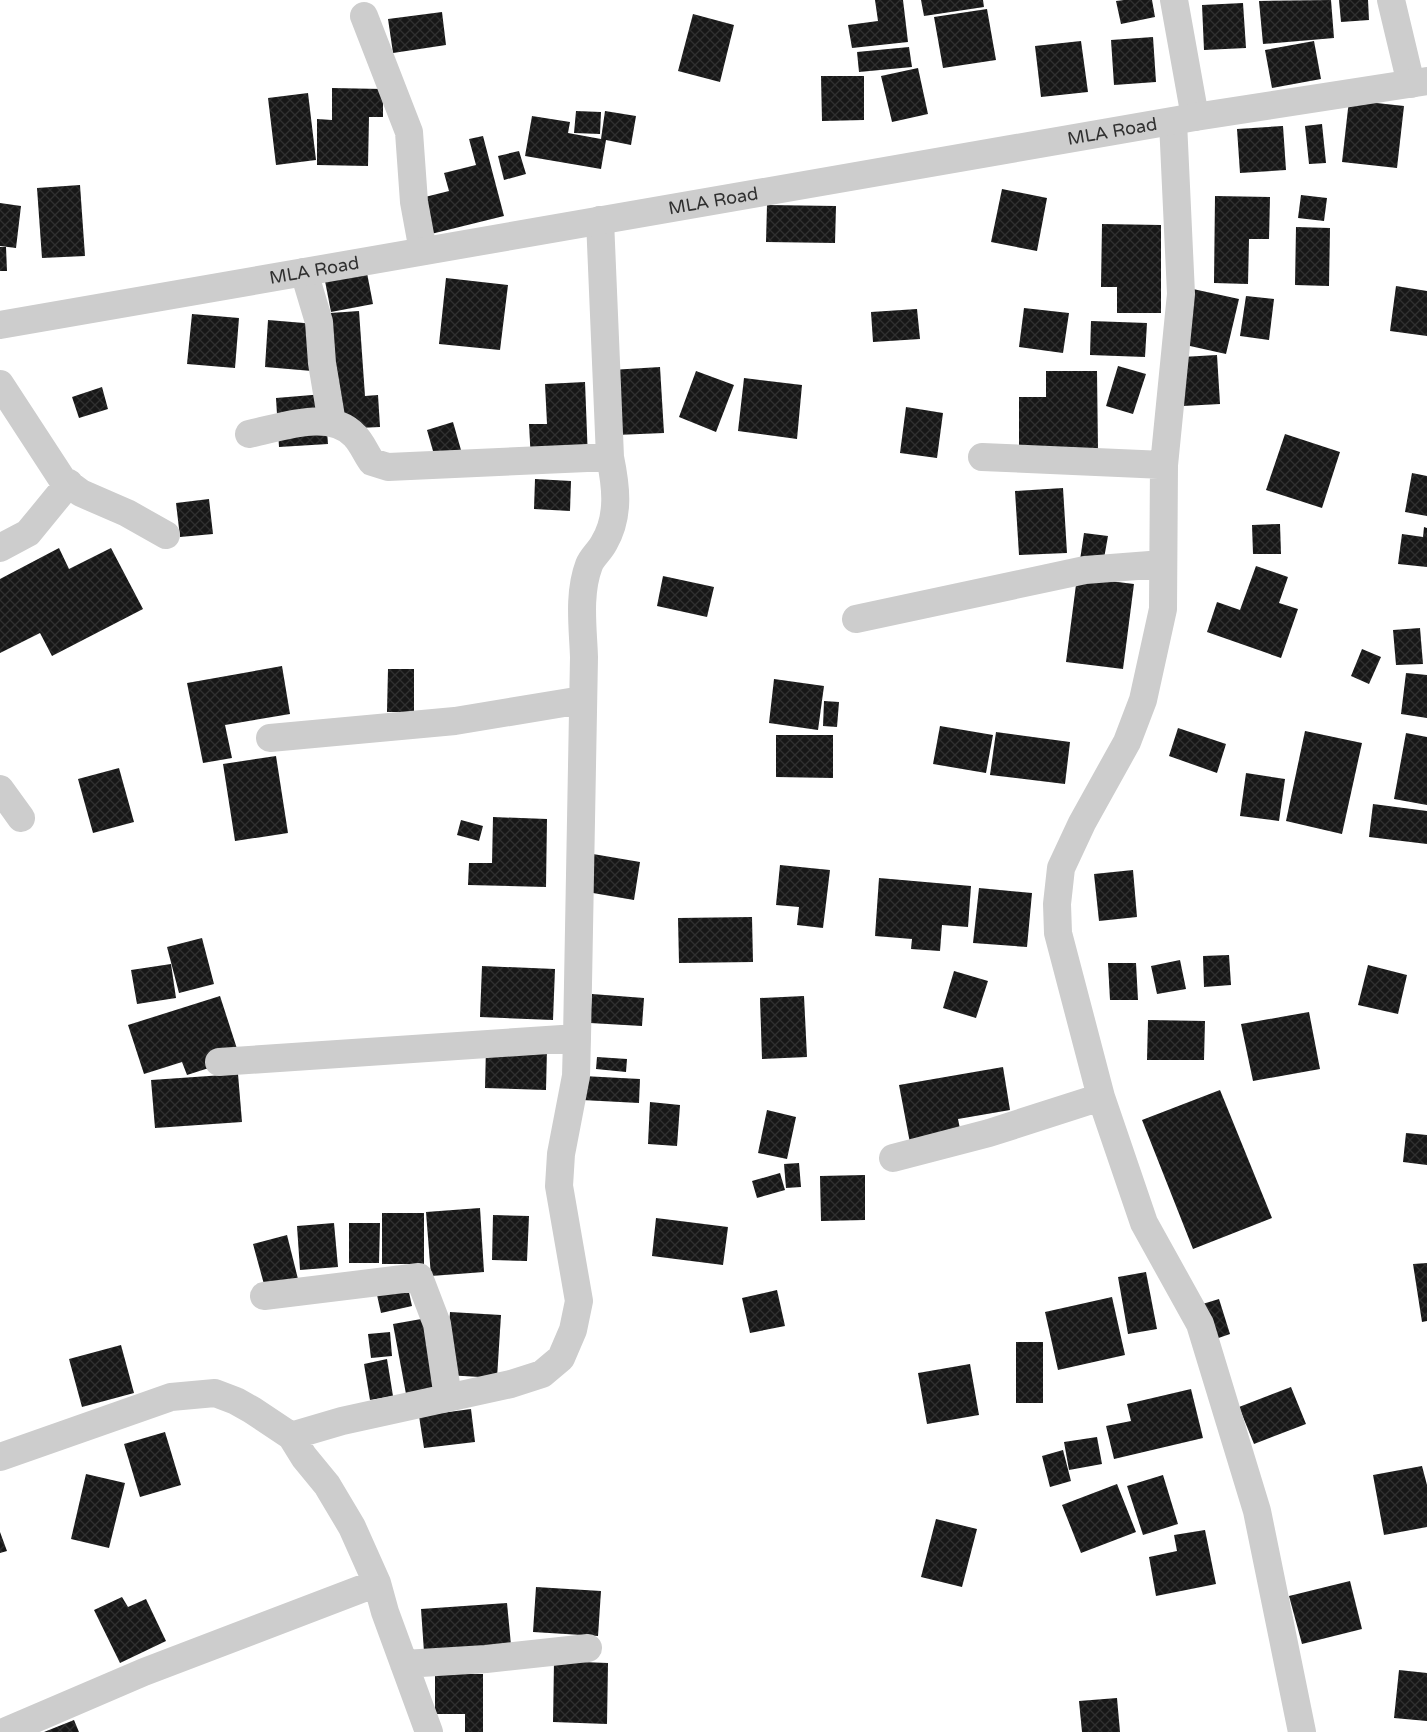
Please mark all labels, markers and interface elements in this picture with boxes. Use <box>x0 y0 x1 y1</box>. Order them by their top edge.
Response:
street label: MLA Road <box>1066 113 1159 150</box>
street label: MLA Road <box>667 182 760 219</box>
street label: MLA Road <box>268 252 361 289</box>

